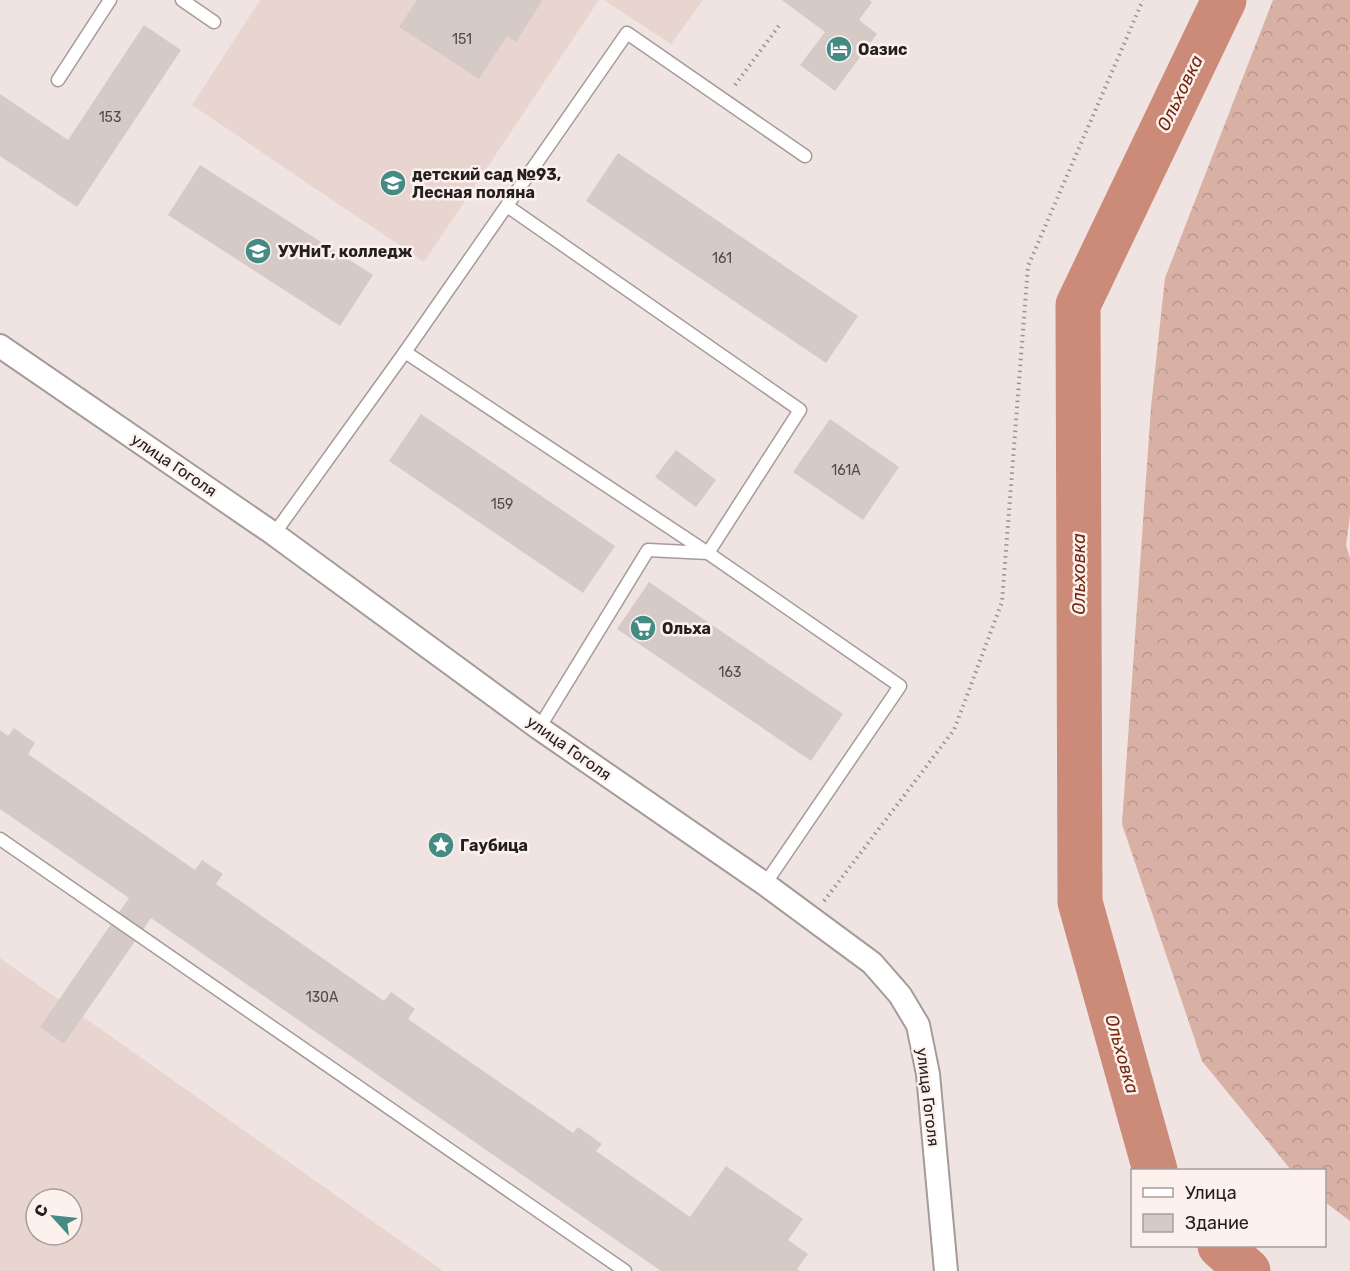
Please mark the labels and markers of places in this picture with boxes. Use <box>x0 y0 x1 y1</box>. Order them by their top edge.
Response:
hotel icon: Оазис <box>824 34 854 64</box>
place label: Оазис <box>858 40 907 59</box>
place label: детский сад №93, Лесная поляна <box>412 165 561 202</box>
school or university icon: детский сад №93, Лесная поляна <box>378 168 408 198</box>
school or university icon: УУНиТ, колледж <box>243 236 273 266</box>
place label: УУНиТ, колледж <box>278 242 413 261</box>
supermarket icon: Ольха <box>628 613 658 643</box>
place label: Ольха <box>662 619 711 638</box>
place icon: Гаубица <box>426 830 456 860</box>
place label: Гаубица <box>460 836 528 855</box>

